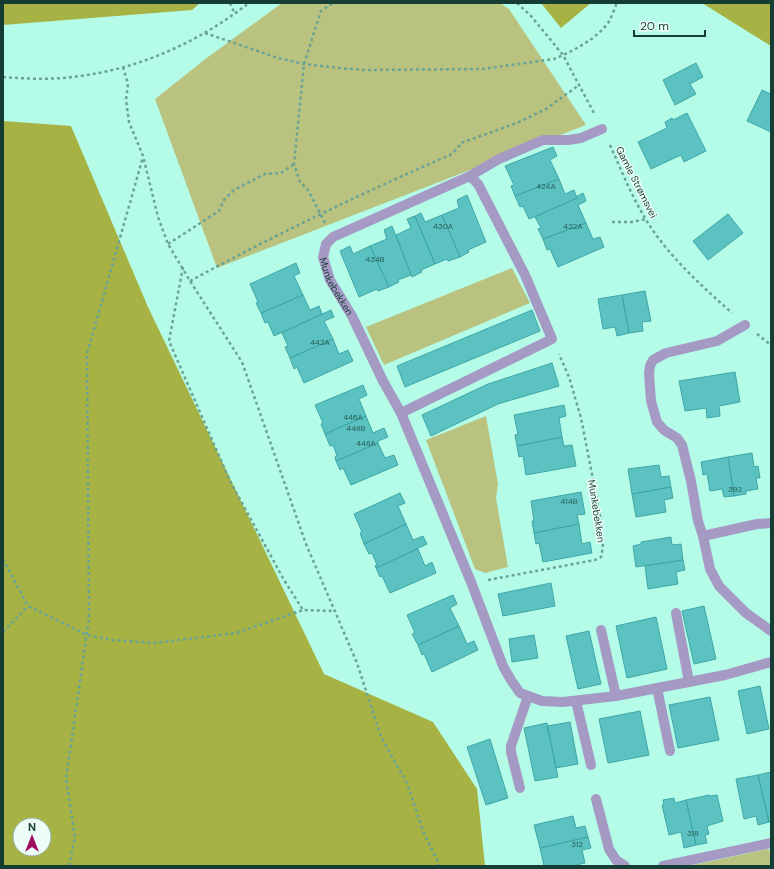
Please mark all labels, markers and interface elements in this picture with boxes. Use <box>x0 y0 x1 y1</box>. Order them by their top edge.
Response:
scale bar <box>634 12 705 38</box>
text: 20 m <box>640 18 669 34</box>
street label: Gamle Strømsvei <box>613 144 660 220</box>
house number: 424A <box>536 181 556 191</box>
house number: 430A <box>433 221 454 231</box>
house number: 422A <box>563 221 583 231</box>
house number: 434B <box>365 254 385 264</box>
street label: Munkebekken <box>316 256 356 318</box>
house number: 442A <box>310 337 330 347</box>
house number: 446A <box>343 412 364 422</box>
house number: 448B <box>346 423 366 433</box>
house number: 448A <box>356 438 377 448</box>
street label: Munkebekken <box>585 479 608 544</box>
house number: 392 <box>728 484 742 494</box>
house number: 414B <box>560 496 578 506</box>
north arrow <box>12 817 52 857</box>
text: N <box>28 820 36 834</box>
house number: 318 <box>687 828 699 838</box>
house number: 312 <box>571 839 583 849</box>

